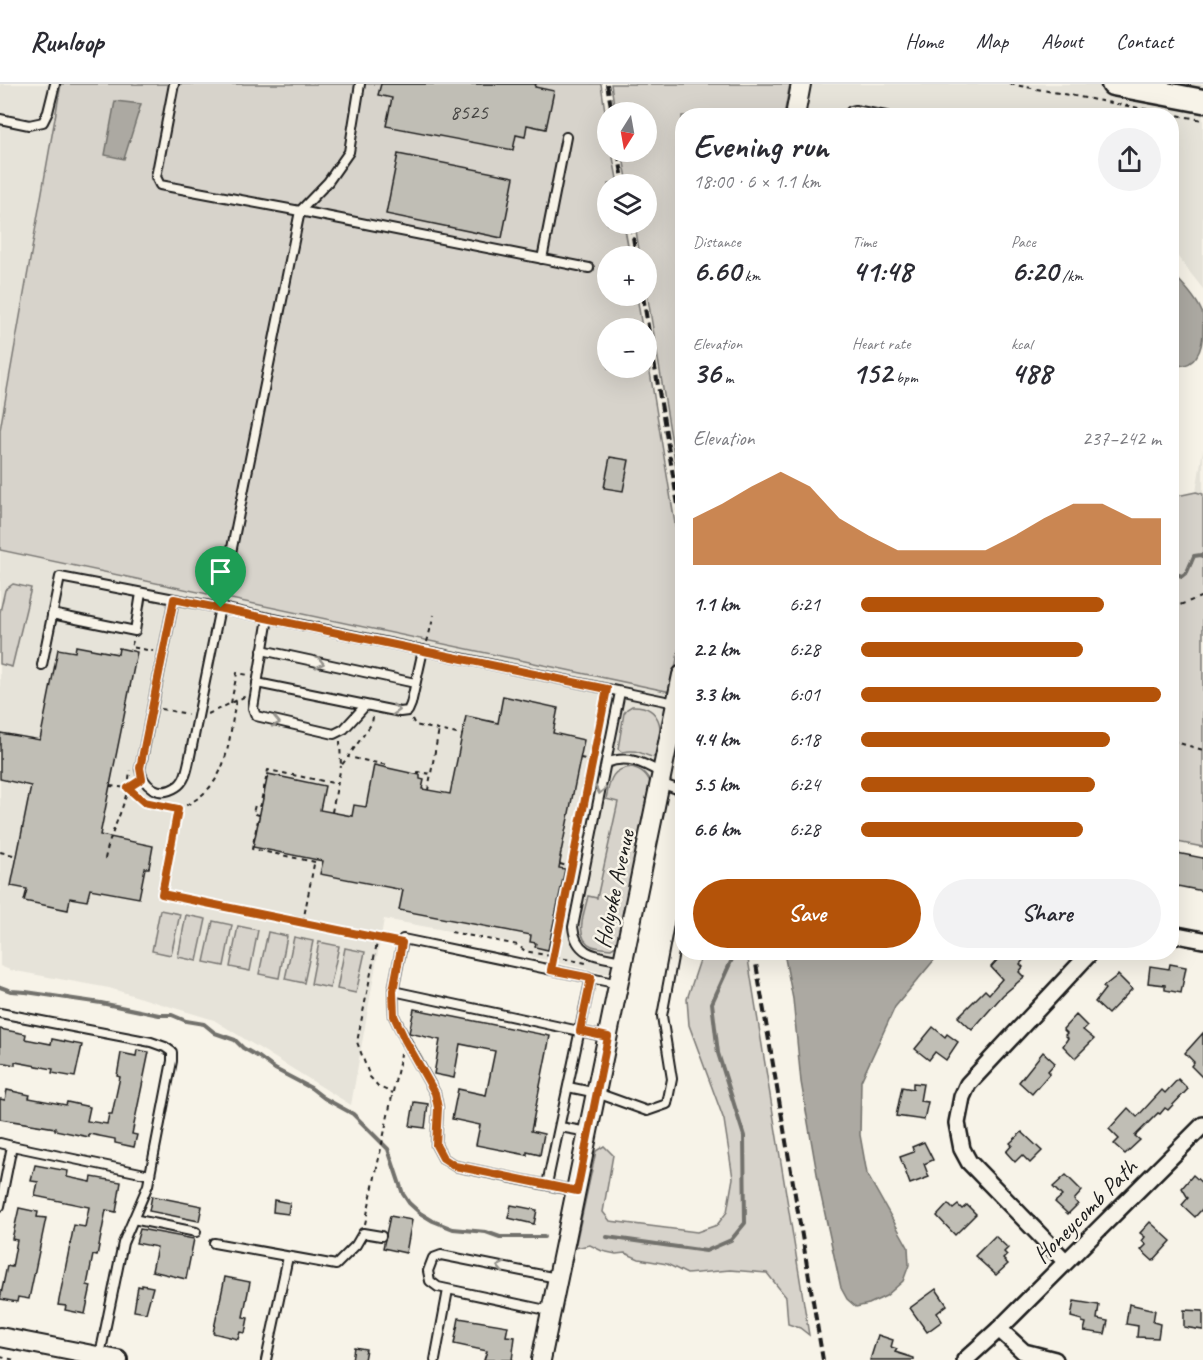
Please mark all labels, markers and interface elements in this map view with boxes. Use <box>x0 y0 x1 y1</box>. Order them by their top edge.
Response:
text: Runloop <box>30 24 103 59</box>
text: Home <box>905 28 943 54</box>
text: Map <box>976 28 1008 54</box>
text: About <box>1041 28 1083 54</box>
text: Contact <box>1116 28 1173 54</box>
house number: 8525 <box>450 99 489 125</box>
north arrow <box>597 102 657 162</box>
map controls <box>597 102 657 378</box>
text: Evening run <box>693 125 828 167</box>
button: share <box>1098 128 1161 191</box>
text: 18:00 · 6 × 1.1 km <box>693 169 820 194</box>
button: layers <box>597 174 657 234</box>
text: Distance <box>693 232 741 252</box>
text: Time <box>852 232 876 252</box>
text: Pace <box>1011 232 1036 252</box>
button: + <box>597 246 657 306</box>
text: 6.60 <box>693 252 741 290</box>
text: 41:48 <box>852 252 912 290</box>
text: 6:20 <box>1011 252 1058 290</box>
text: km <box>741 266 760 286</box>
text: /km <box>1058 266 1083 286</box>
button: − <box>597 318 657 378</box>
text: Elevation <box>693 334 742 354</box>
text: Heart rate <box>852 334 910 354</box>
text: kcal <box>1011 334 1032 354</box>
text: 36 <box>693 354 721 392</box>
text: 152 <box>852 354 892 392</box>
text: 488 <box>1011 354 1052 392</box>
text: m <box>721 368 733 388</box>
text: bpm <box>892 368 918 388</box>
text: Elevation <box>693 426 755 451</box>
text: 237–242 m <box>1082 426 1161 451</box>
pin <box>195 546 246 608</box>
icon: arrive <box>204 555 237 588</box>
text: 1.1 km <box>693 592 740 617</box>
text: 6:21 <box>789 592 820 617</box>
text: 2.2 km <box>693 637 740 662</box>
text: 6:28 <box>789 637 820 662</box>
one-way arrow <box>314 655 324 668</box>
text: 3.3 km <box>693 682 740 707</box>
text: 6:01 <box>789 682 820 707</box>
one-way arrow <box>392 704 401 717</box>
one-way arrow <box>271 715 281 728</box>
text: 4.4 km <box>693 727 740 752</box>
text: 6:18 <box>789 727 820 752</box>
text: 5.5 km <box>693 772 739 797</box>
text: 6:24 <box>789 772 820 797</box>
one-way arrow <box>594 785 607 795</box>
text: 6.6 km <box>693 817 740 842</box>
text: 6:28 <box>789 817 820 842</box>
street label: Holyoke Avenue <box>587 825 642 951</box>
button: Save <box>693 879 921 948</box>
button: Share <box>933 879 1161 948</box>
street label: Honeycomb Path <box>1026 1151 1145 1270</box>
one-way arrow <box>496 1261 506 1274</box>

